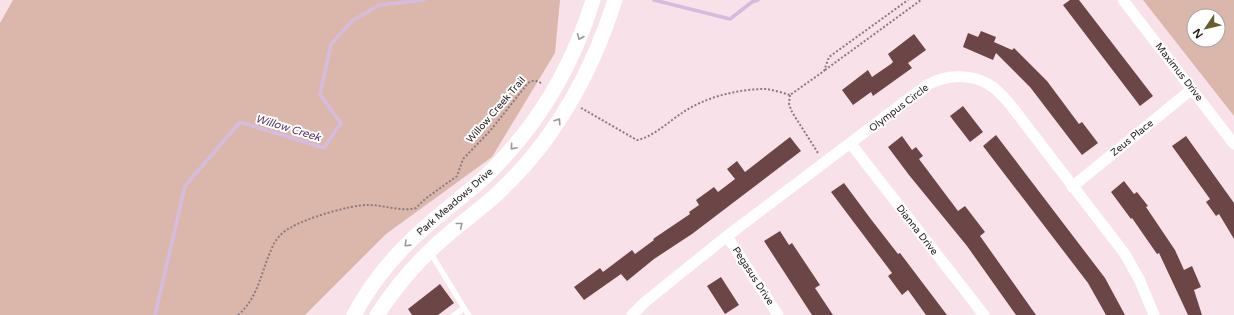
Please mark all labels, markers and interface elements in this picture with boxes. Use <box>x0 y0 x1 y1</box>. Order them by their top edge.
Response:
north arrow <box>1186 8 1226 48</box>
text: N <box>1190 26 1206 41</box>
one-way arrow <box>577 32 585 40</box>
street label: Maximus Drive <box>1153 41 1206 104</box>
street label: Willow Creek Trail <box>464 74 528 146</box>
street label: Olympus Circle <box>867 82 931 134</box>
water label: Willow Creek <box>254 112 323 144</box>
street label: Zeus Place <box>1108 117 1156 159</box>
one-way arrow <box>553 118 560 125</box>
one-way arrow <box>510 143 517 150</box>
street label: Park Meadows Drive <box>414 165 496 238</box>
street label: Dianna Drive <box>894 202 941 258</box>
one-way arrow <box>456 223 463 230</box>
one-way arrow <box>404 239 412 247</box>
street label: Pegasus Drive <box>730 245 776 308</box>

